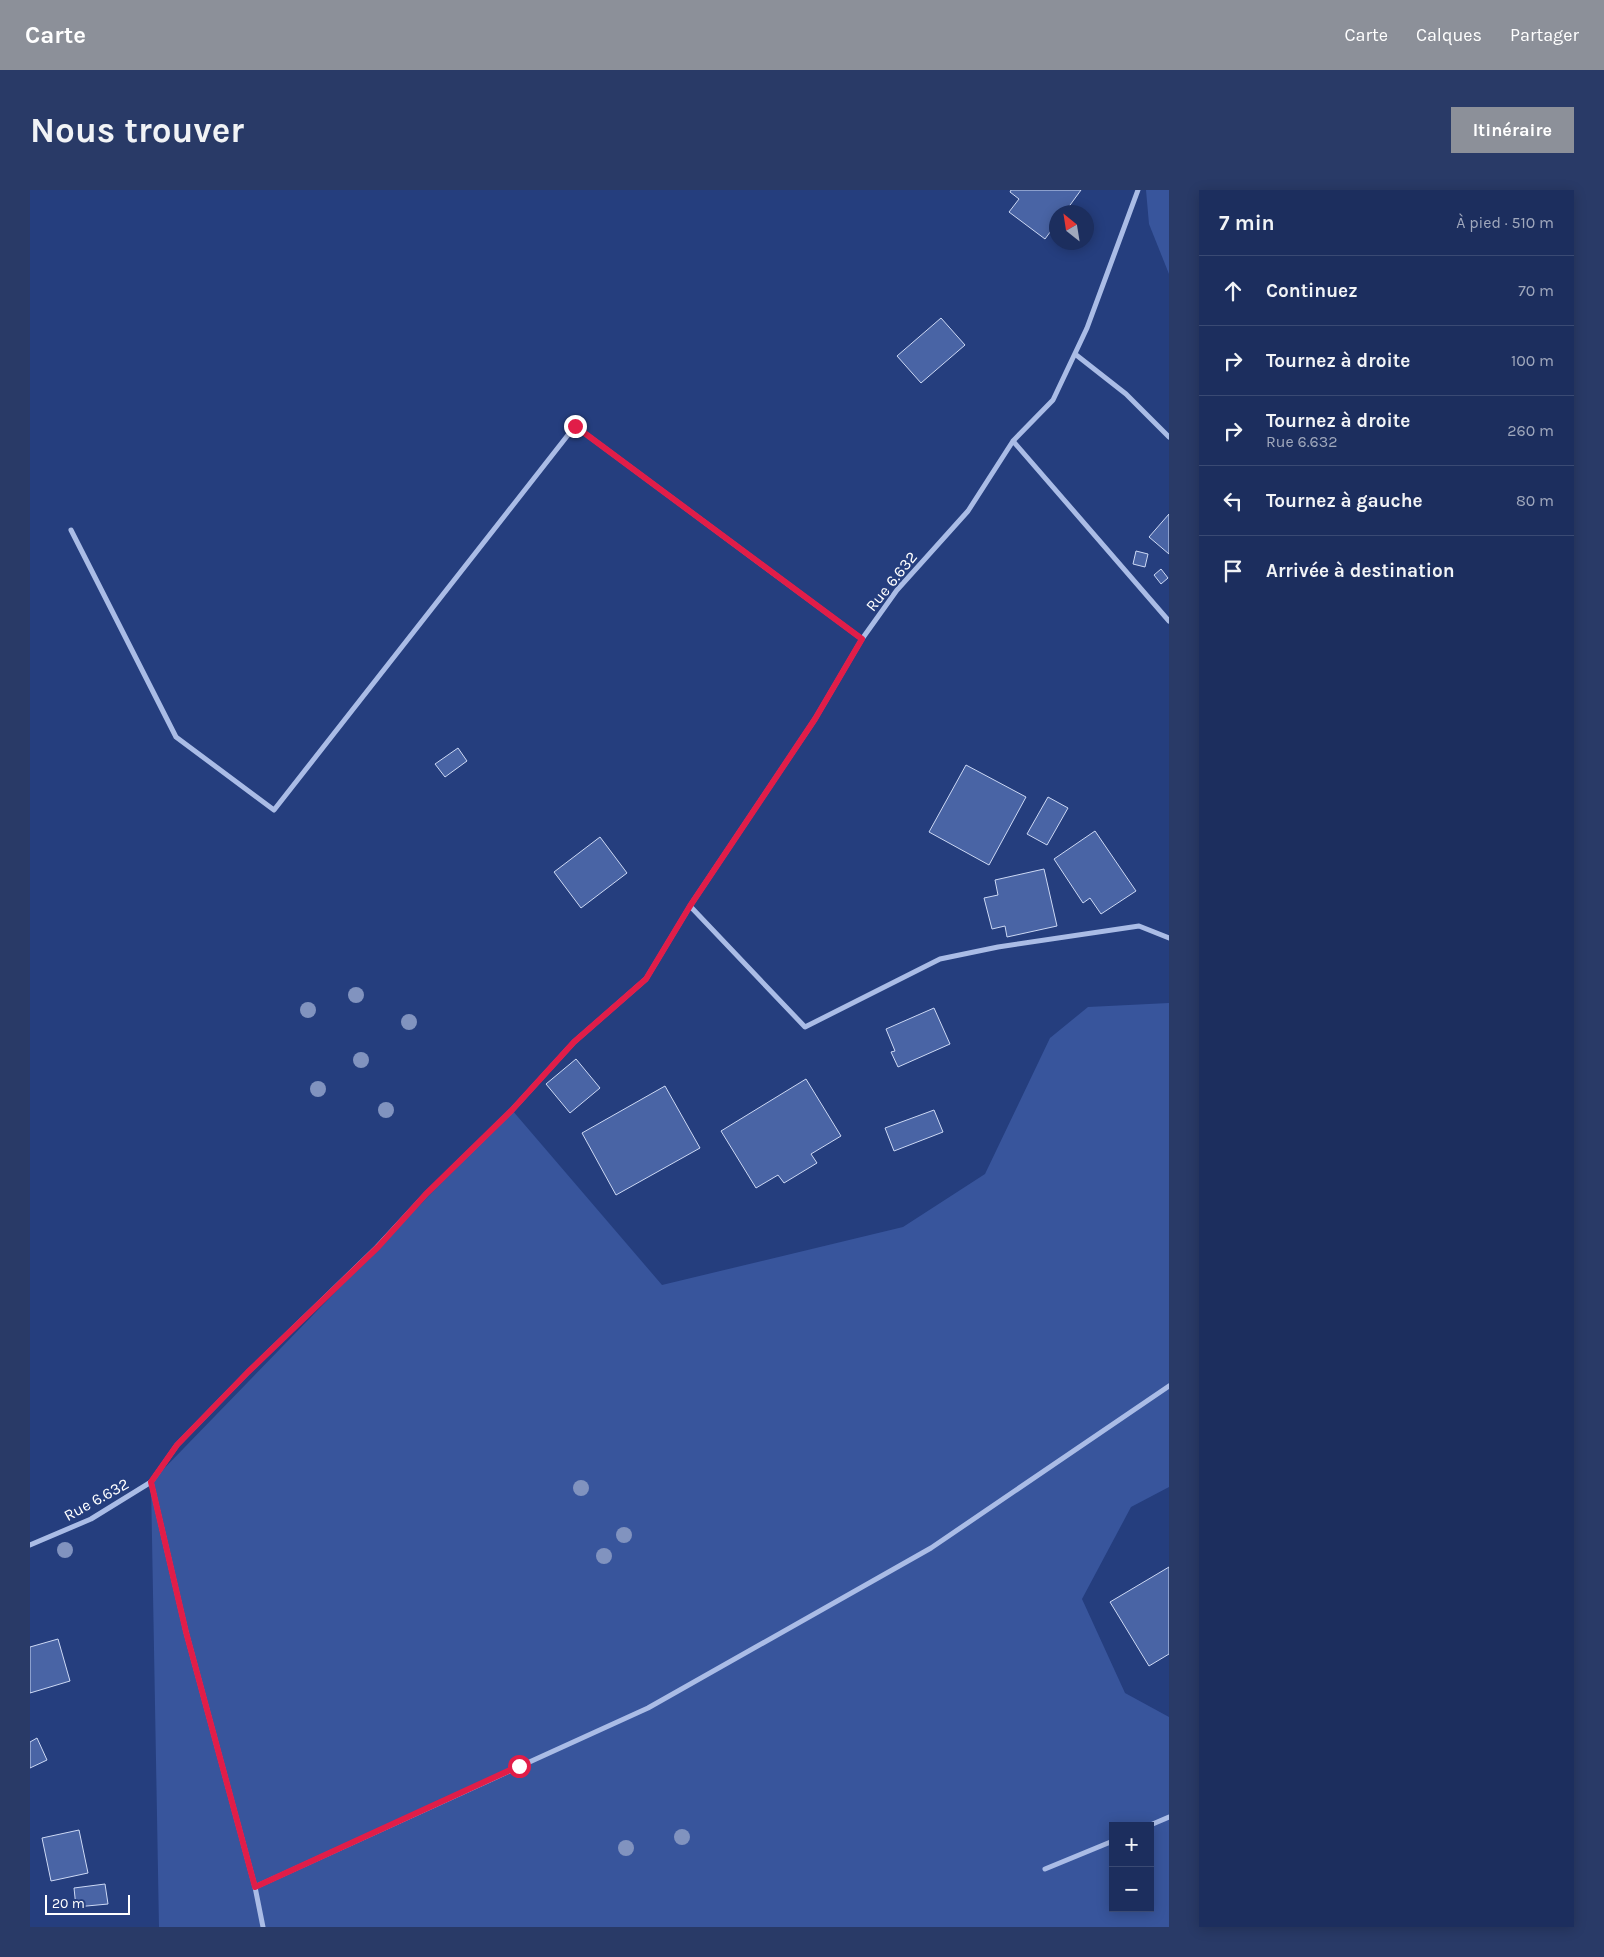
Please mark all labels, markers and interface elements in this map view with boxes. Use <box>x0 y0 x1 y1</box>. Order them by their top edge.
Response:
text: Carte <box>25 21 86 49</box>
text: Carte <box>1344 24 1388 46</box>
text: Calques <box>1416 24 1482 46</box>
text: Partager <box>1510 24 1579 46</box>
button: Itinéraire <box>1451 107 1574 153</box>
text: Nous trouver <box>30 110 244 151</box>
north arrow <box>1049 205 1094 250</box>
text: 7 min <box>1219 211 1275 235</box>
text: À pied · 510 m <box>1456 213 1554 232</box>
icon: ahead <box>1219 277 1247 305</box>
text: Continuez <box>1266 280 1358 302</box>
text: 70 m <box>1518 281 1554 300</box>
icon: right <box>1219 347 1247 375</box>
text: Tournez à droite <box>1266 350 1410 372</box>
text: 100 m <box>1511 351 1554 370</box>
text: Tournez à droite <box>1266 410 1410 432</box>
route end <box>564 415 587 438</box>
icon: right <box>1219 417 1247 445</box>
text: 260 m <box>1507 421 1554 440</box>
text: Rue 6.632 <box>1266 432 1337 451</box>
icon: left <box>1219 487 1247 515</box>
text: Tournez à gauche <box>1266 490 1423 512</box>
text: 80 m <box>1516 491 1554 510</box>
street label: Rue 6.632 <box>862 548 921 615</box>
icon: arrive <box>1219 557 1247 585</box>
text: Arrivée à destination <box>1266 560 1455 582</box>
street label: Rue 6.632 <box>60 1474 132 1525</box>
route start <box>508 1755 531 1778</box>
map controls <box>1109 1822 1154 1912</box>
button: + <box>1109 1822 1154 1867</box>
button: − <box>1109 1867 1154 1912</box>
scale bar <box>45 1892 130 1915</box>
text: 20 m <box>52 1895 85 1912</box>

